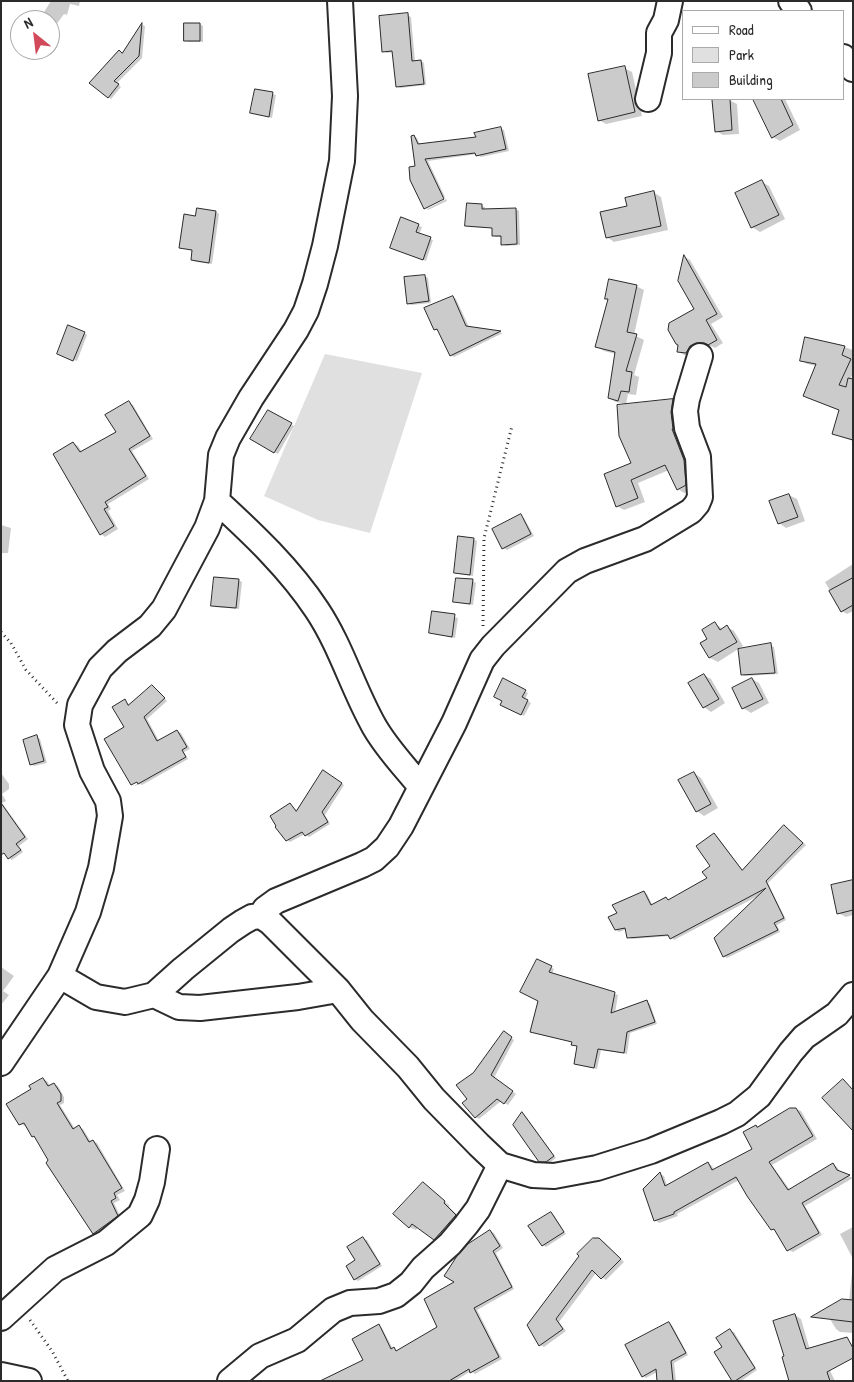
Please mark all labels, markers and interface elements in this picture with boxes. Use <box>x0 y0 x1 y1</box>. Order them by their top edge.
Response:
north arrow <box>10 10 60 60</box>
legend <box>682 10 844 100</box>
text: N <box>20 12 36 32</box>
text: Road <box>729 19 754 40</box>
text: Park <box>729 44 754 65</box>
text: Building <box>729 69 773 90</box>

